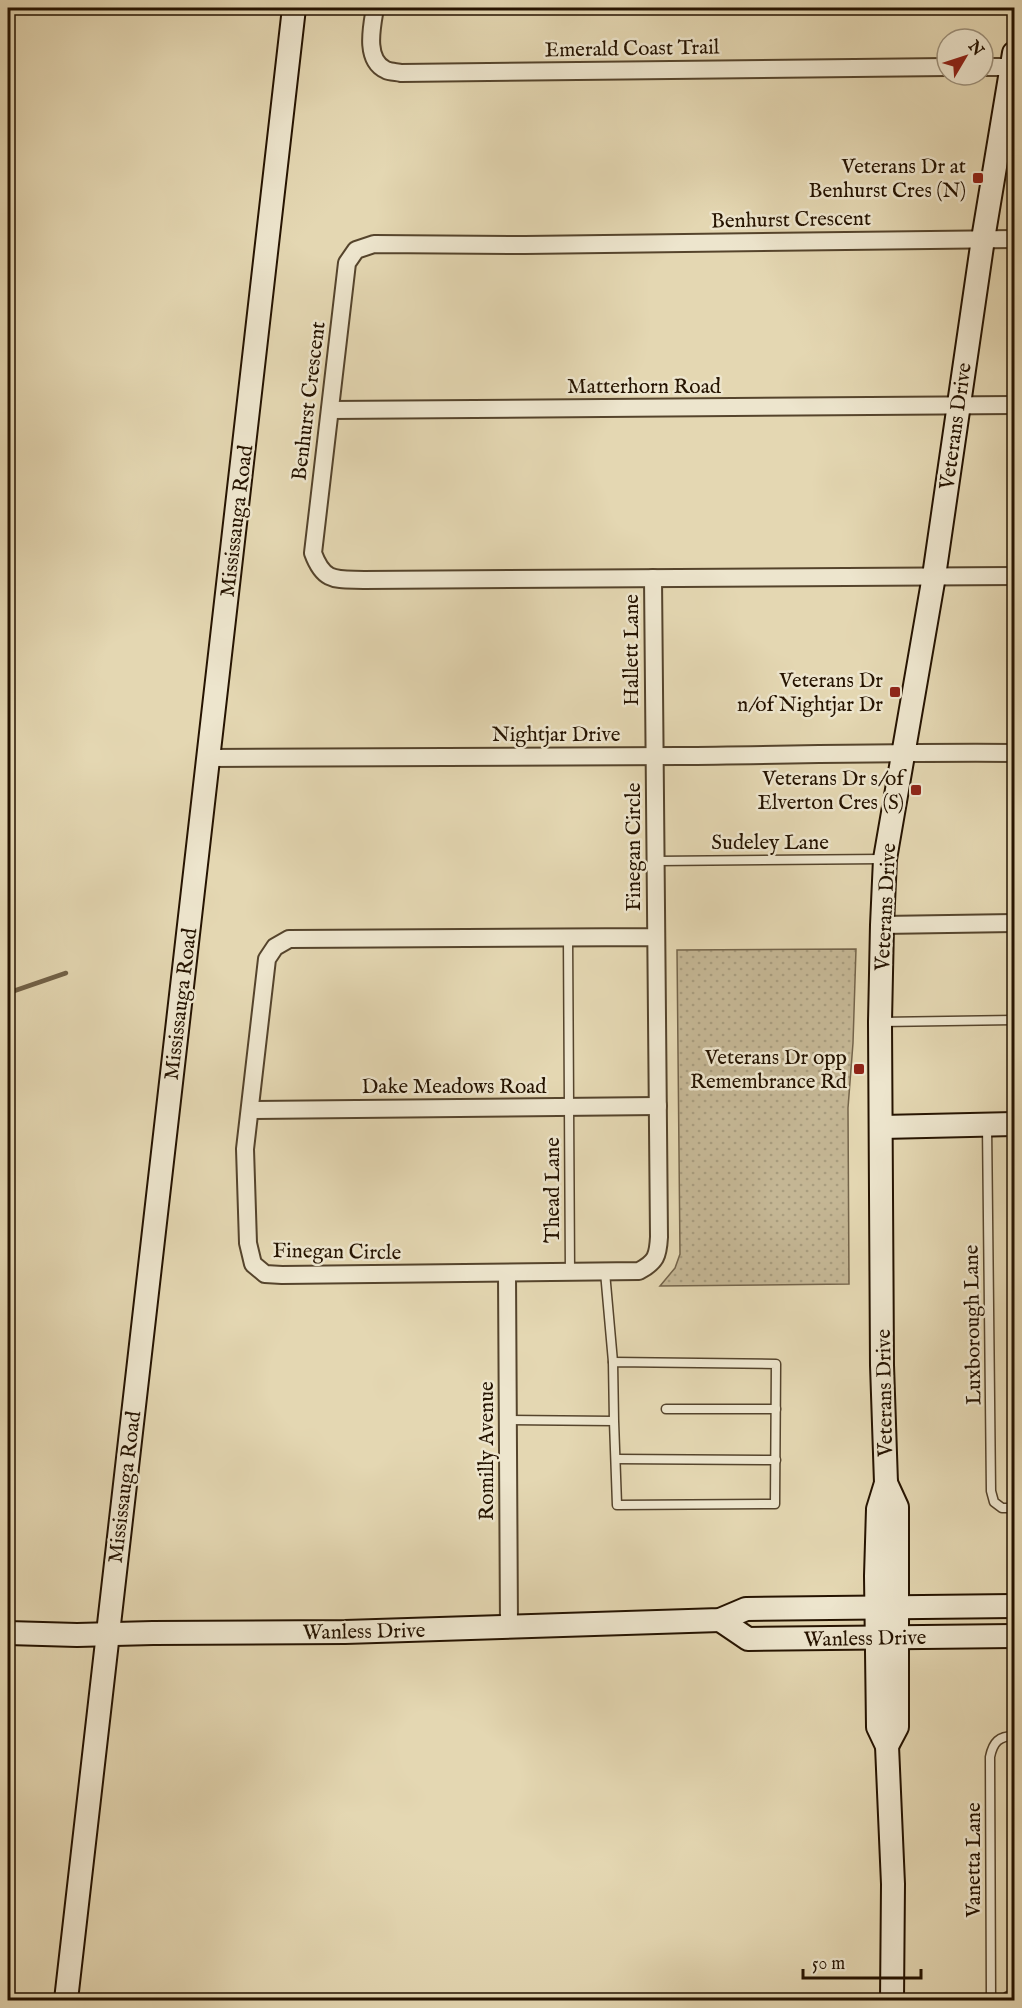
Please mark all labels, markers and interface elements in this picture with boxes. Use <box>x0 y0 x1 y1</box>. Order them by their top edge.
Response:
north arrow <box>935 27 995 87</box>
street label: Emerald Coast Trail <box>544 34 720 65</box>
text: N <box>962 36 987 61</box>
place label: Veterans Dr at Benhurst Cres (N) <box>809 154 966 205</box>
marker: Veterans Dr at Benhurst Cres (N) <box>971 171 985 185</box>
street label: Benhurst Crescent <box>711 206 871 235</box>
street label: Benhurst Crescent <box>286 320 333 482</box>
street label: Veterans Drive <box>934 361 979 492</box>
street label: Matterhorn Road <box>567 374 722 401</box>
street label: Mississauga Road <box>215 443 260 599</box>
street label: Hallett Lane <box>619 594 646 706</box>
place label: Veterans Dr n/of Nightjar Dr <box>737 668 883 719</box>
marker: Veterans Dr n/of Nightjar Dr <box>888 685 902 699</box>
street label: Nightjar Drive <box>492 722 621 749</box>
place label: Veterans Dr s/of Elverton Cres (S) <box>757 766 907 817</box>
street label: Finegan Circle <box>621 782 648 911</box>
marker: Veterans Dr s/of Elverton Cres (S) <box>909 783 923 797</box>
street label: Sudeley Lane <box>711 830 829 857</box>
street label: Veterans Drive <box>870 842 903 973</box>
street label: Mississauga Road <box>159 926 204 1082</box>
place label: Veterans Dr opp Remembrance Rd <box>690 1045 848 1096</box>
marker: Veterans Dr opp Remembrance Rd <box>852 1062 866 1076</box>
street label: Dake Meadows Road <box>361 1074 547 1101</box>
street label: Thead Lane <box>540 1137 567 1243</box>
street label: Finegan Circle <box>272 1238 402 1267</box>
street label: Luxborough Lane <box>959 1244 988 1405</box>
street label: Veterans Drive <box>871 1328 900 1458</box>
street label: Romilly Avenue <box>474 1381 501 1521</box>
street label: Mississauga Road <box>103 1409 148 1565</box>
street label: Wanless Drive <box>303 1618 426 1647</box>
street label: Wanless Drive <box>804 1625 927 1654</box>
street label: Vanetta Lane <box>961 1802 988 1919</box>
scale bar <box>803 1942 922 1980</box>
text: 50 m <box>812 1953 845 1976</box>

